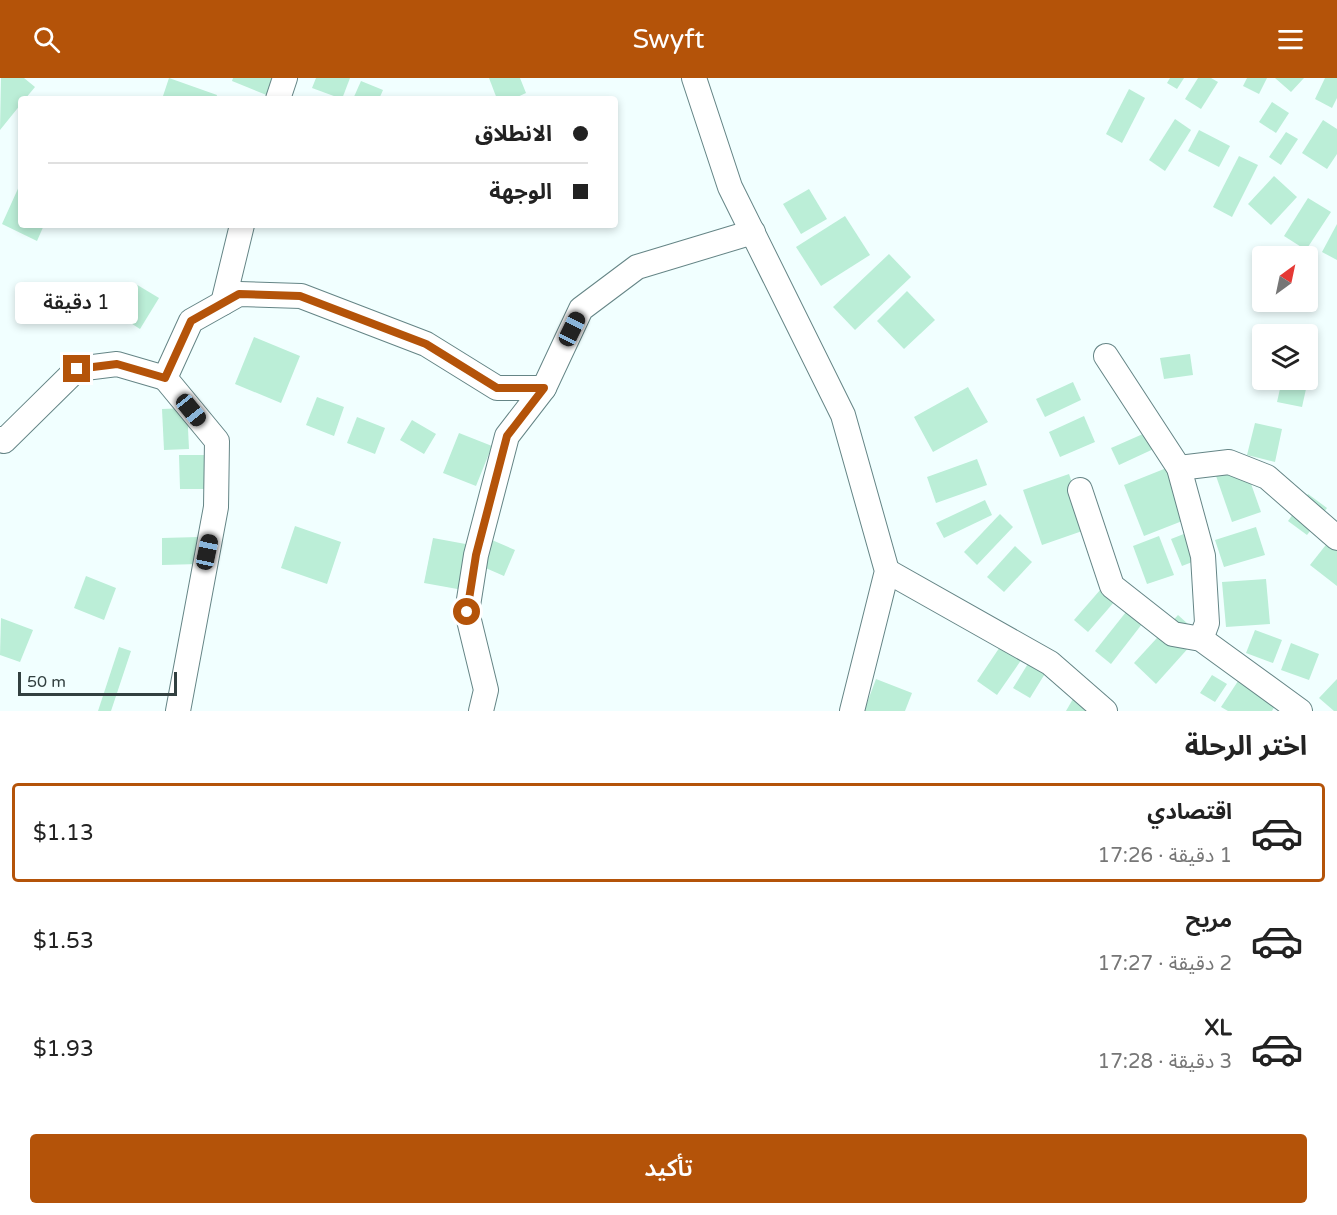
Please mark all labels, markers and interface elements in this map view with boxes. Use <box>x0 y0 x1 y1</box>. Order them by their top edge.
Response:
icon: search <box>30 23 63 56</box>
text: Swyft <box>633 23 705 56</box>
icon: menu <box>1274 23 1307 56</box>
text: الانطلاق <box>475 121 552 147</box>
text: الوجهة <box>489 179 552 205</box>
north arrow <box>1252 246 1318 312</box>
map controls <box>1252 246 1318 390</box>
callout: 1 دقيقة <box>16 282 138 324</box>
text: 1 دقيقة <box>43 291 110 315</box>
car <box>556 309 588 349</box>
button: layers <box>1252 324 1318 390</box>
route end <box>63 355 90 382</box>
car <box>173 390 209 430</box>
car <box>194 533 220 571</box>
route start <box>453 598 480 625</box>
scale bar <box>18 669 177 696</box>
text: 50 m <box>27 672 66 692</box>
text: اختر الرحلة <box>1185 730 1307 763</box>
text: اقتصادي <box>1147 799 1232 825</box>
icon: car <box>1250 806 1304 860</box>
text: $1.13 <box>33 820 94 846</box>
text: 1 دقيقة · 17:26 <box>1098 844 1232 868</box>
text: مريح <box>1186 907 1232 933</box>
icon: car <box>1250 914 1304 968</box>
text: $1.53 <box>33 928 94 954</box>
text: 2 دقيقة · 17:27 <box>1098 952 1232 976</box>
text: XL <box>1205 1015 1232 1041</box>
icon: car <box>1250 1022 1304 1076</box>
text: $1.93 <box>33 1036 94 1062</box>
text: 3 دقيقة · 17:28 <box>1098 1050 1232 1074</box>
button: تأكيد <box>30 1134 1307 1203</box>

